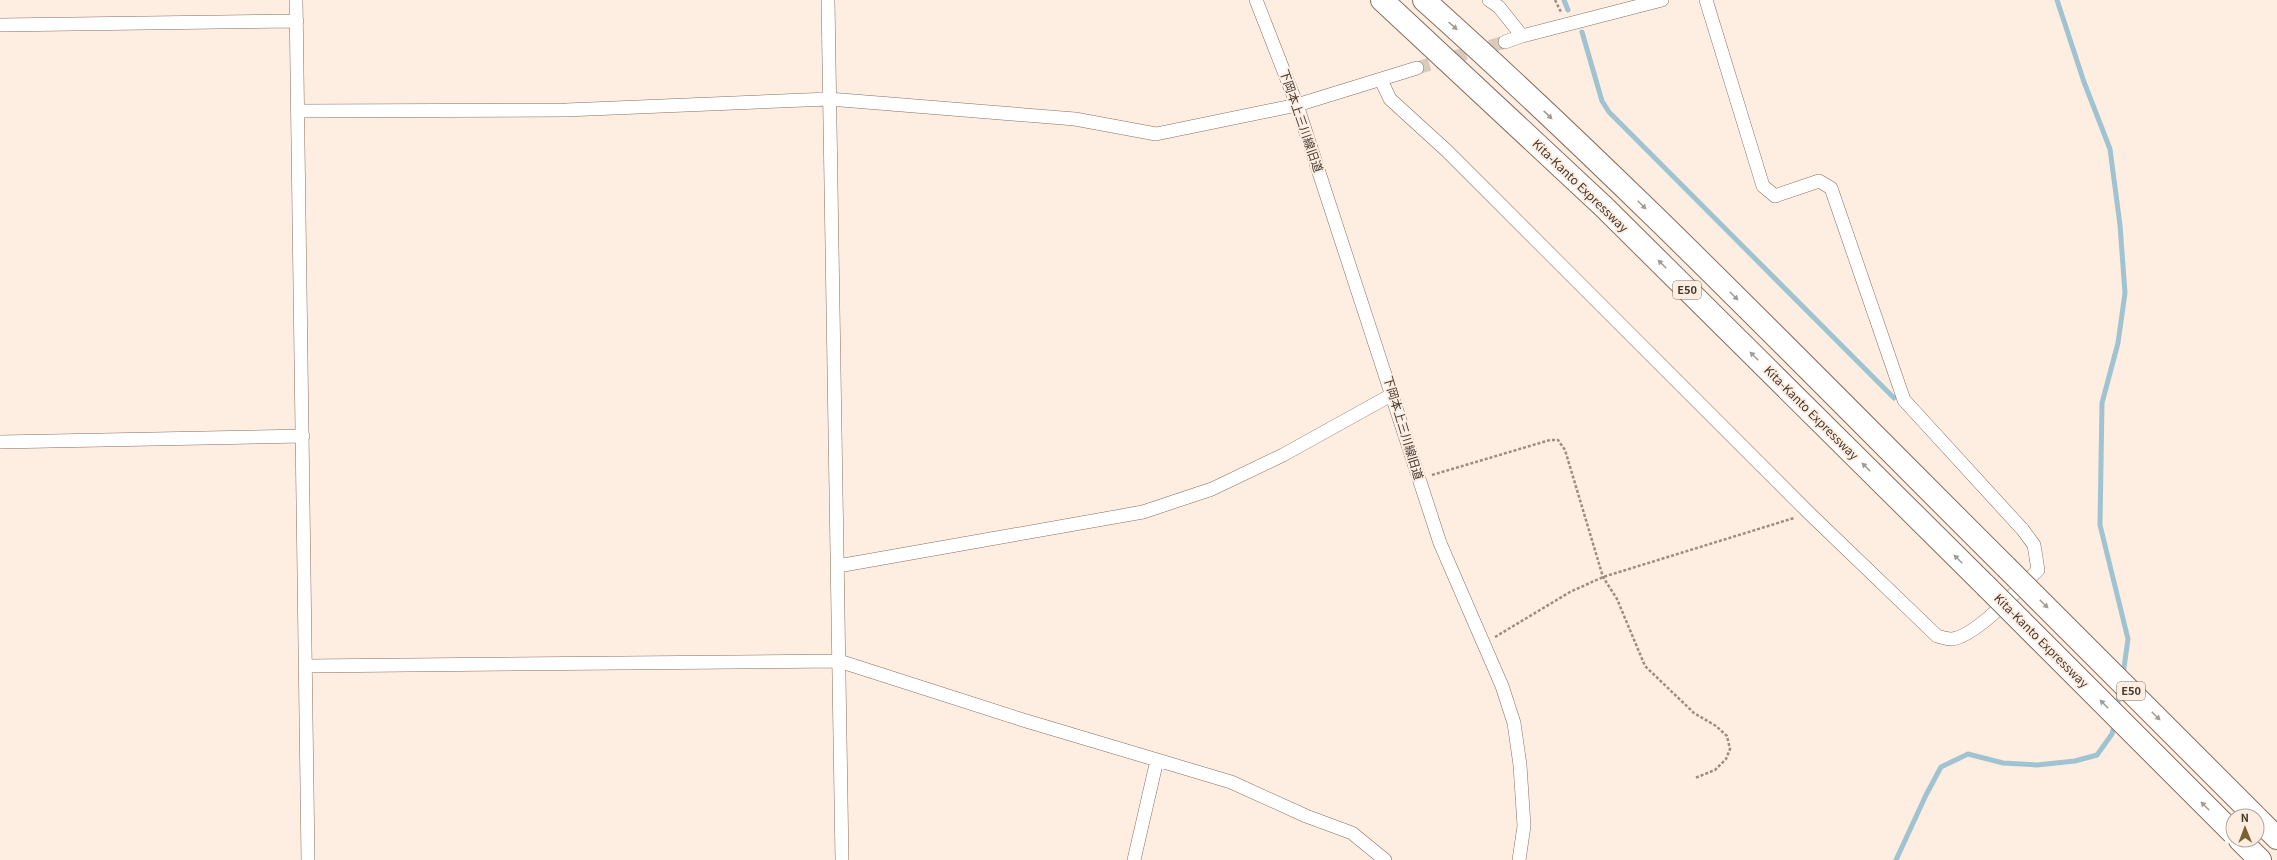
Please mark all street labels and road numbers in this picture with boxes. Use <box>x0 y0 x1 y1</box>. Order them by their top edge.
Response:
street label: 下岡本上三川線旧道 <box>1277 67 1328 174</box>
street label: Kita-Kanto Expressway <box>1529 135 1633 236</box>
road number: E50 <box>1673 281 1701 299</box>
street label: Kita-Kanto Expressway <box>1761 361 1864 463</box>
street label: 下岡本上三川線旧道 <box>1381 373 1428 482</box>
street label: Kita-Kanto Expressway <box>1991 589 2094 691</box>
road number: E50 <box>2117 682 2145 700</box>

